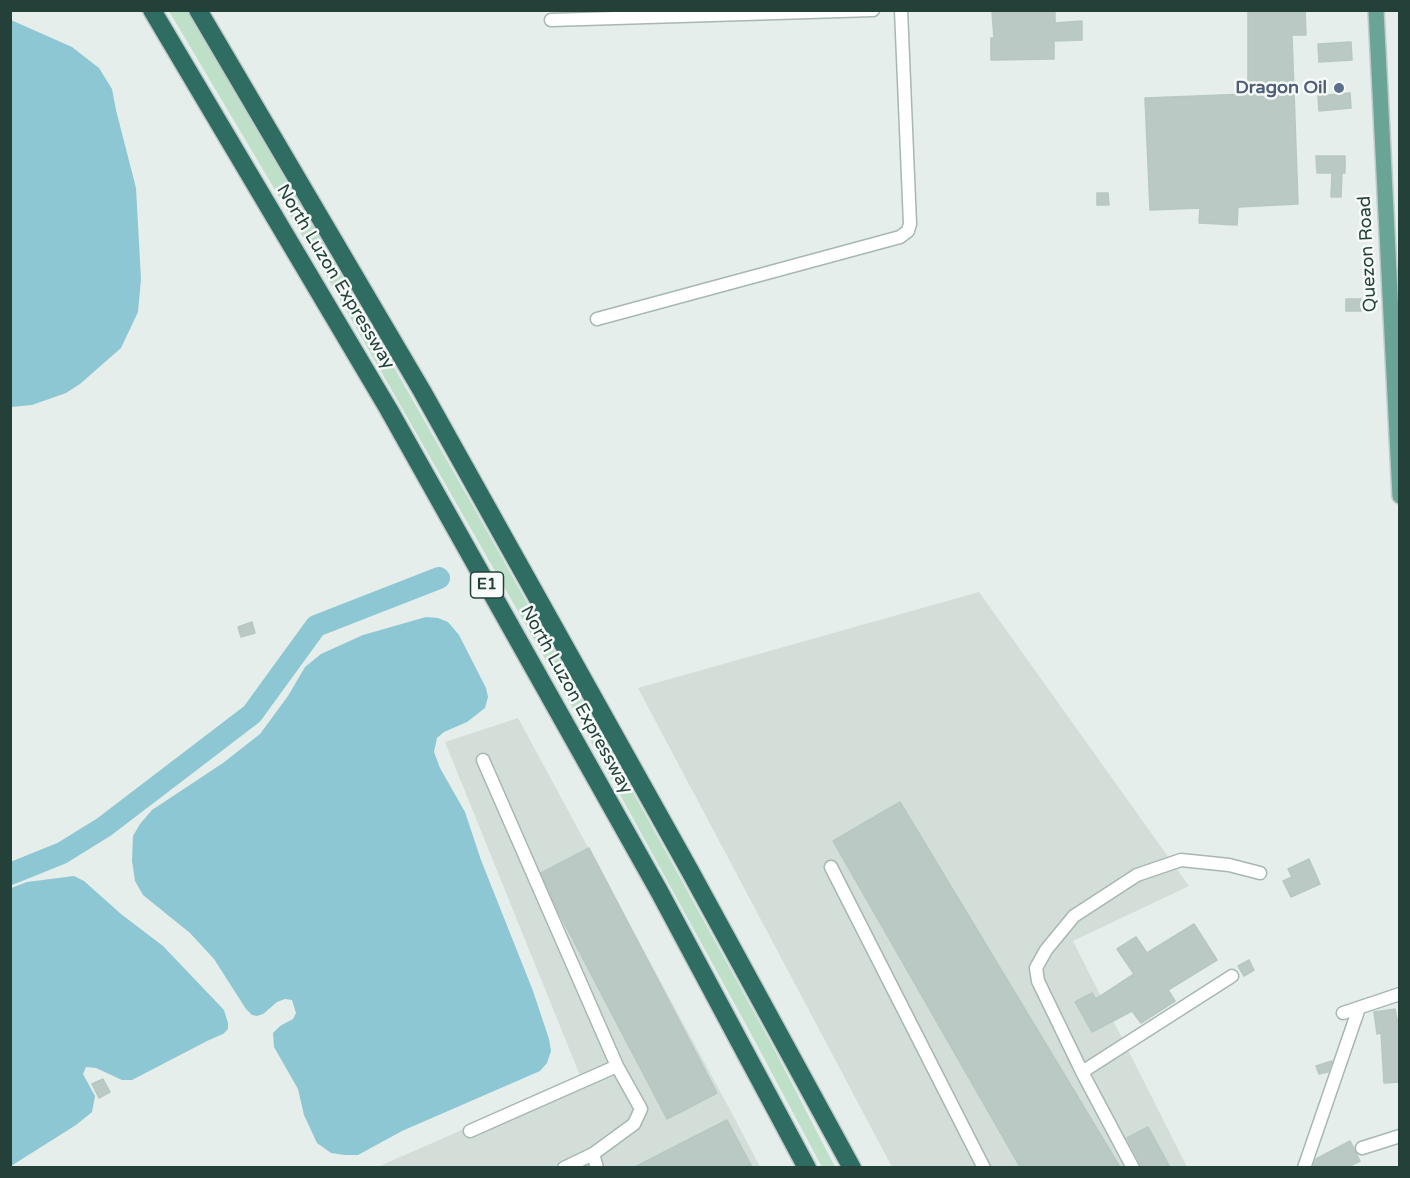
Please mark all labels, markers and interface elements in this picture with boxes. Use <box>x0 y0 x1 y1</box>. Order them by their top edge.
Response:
place label: Dragon Oil <box>1235 77 1327 99</box>
marker: Dragon Oil <box>1332 81 1346 95</box>
street label: North Luzon Expressway <box>271 181 399 373</box>
street label: Quezon Road <box>1354 195 1382 313</box>
road number: E1 <box>470 572 504 598</box>
street label: North Luzon Expressway <box>515 602 637 798</box>

